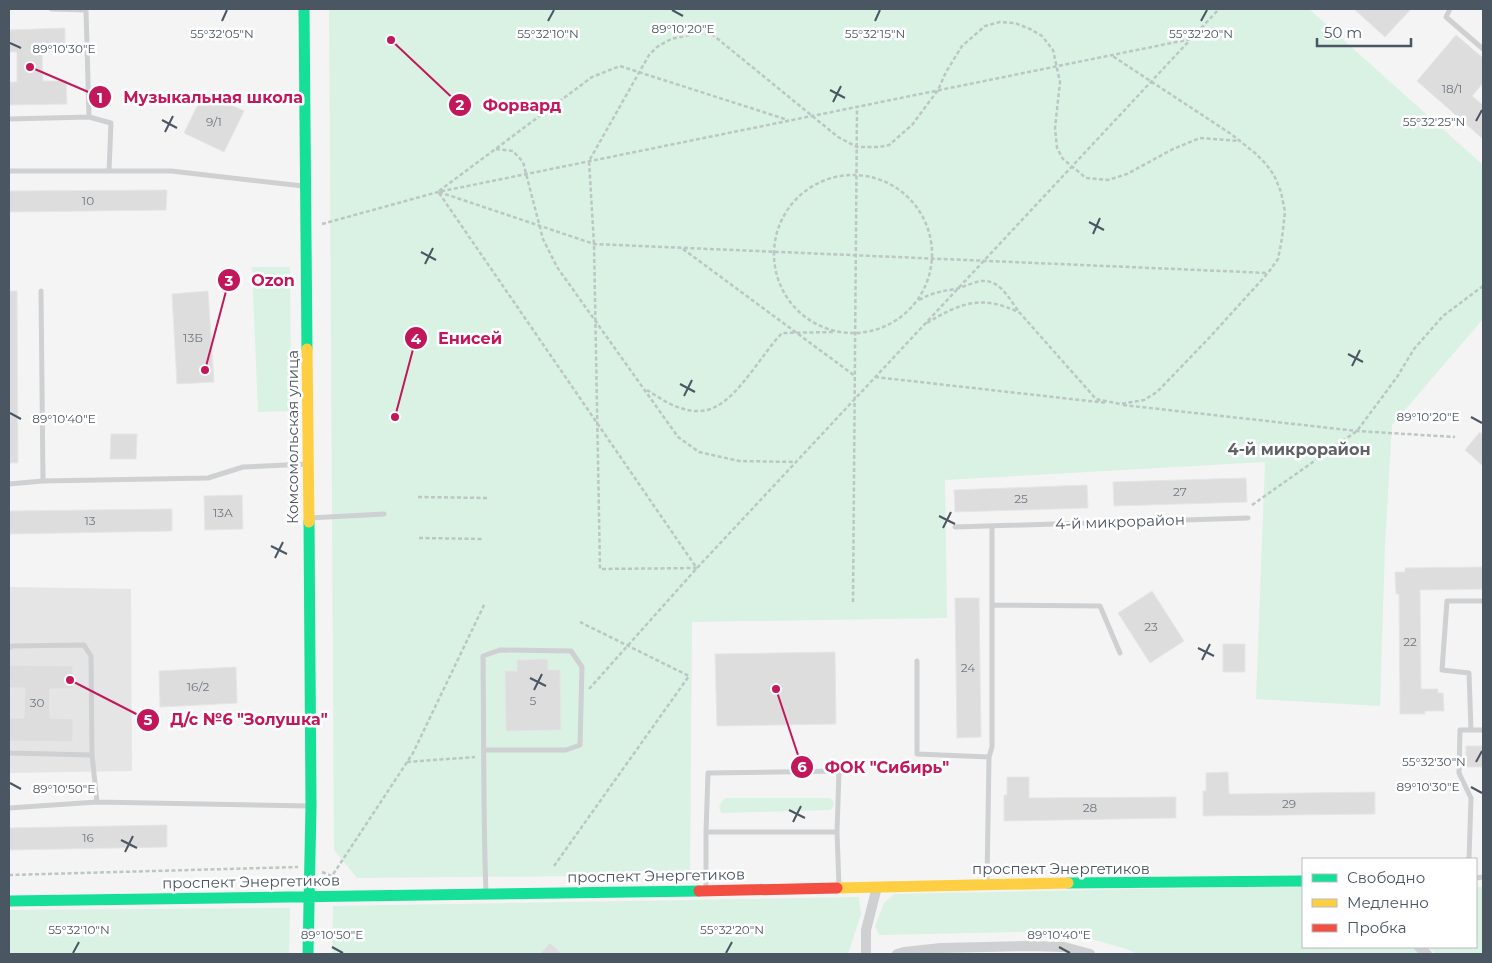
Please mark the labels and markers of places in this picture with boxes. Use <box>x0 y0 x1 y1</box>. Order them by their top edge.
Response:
callout: Музыкальная школа <box>88 82 313 113</box>
callout: Форвард <box>447 90 571 121</box>
callout: Ozon <box>216 265 305 296</box>
callout: Енисей <box>403 323 512 354</box>
callout: Д/с №6 "Золушка" <box>135 704 338 735</box>
callout: ФОК "Сибирь" <box>790 752 959 783</box>

